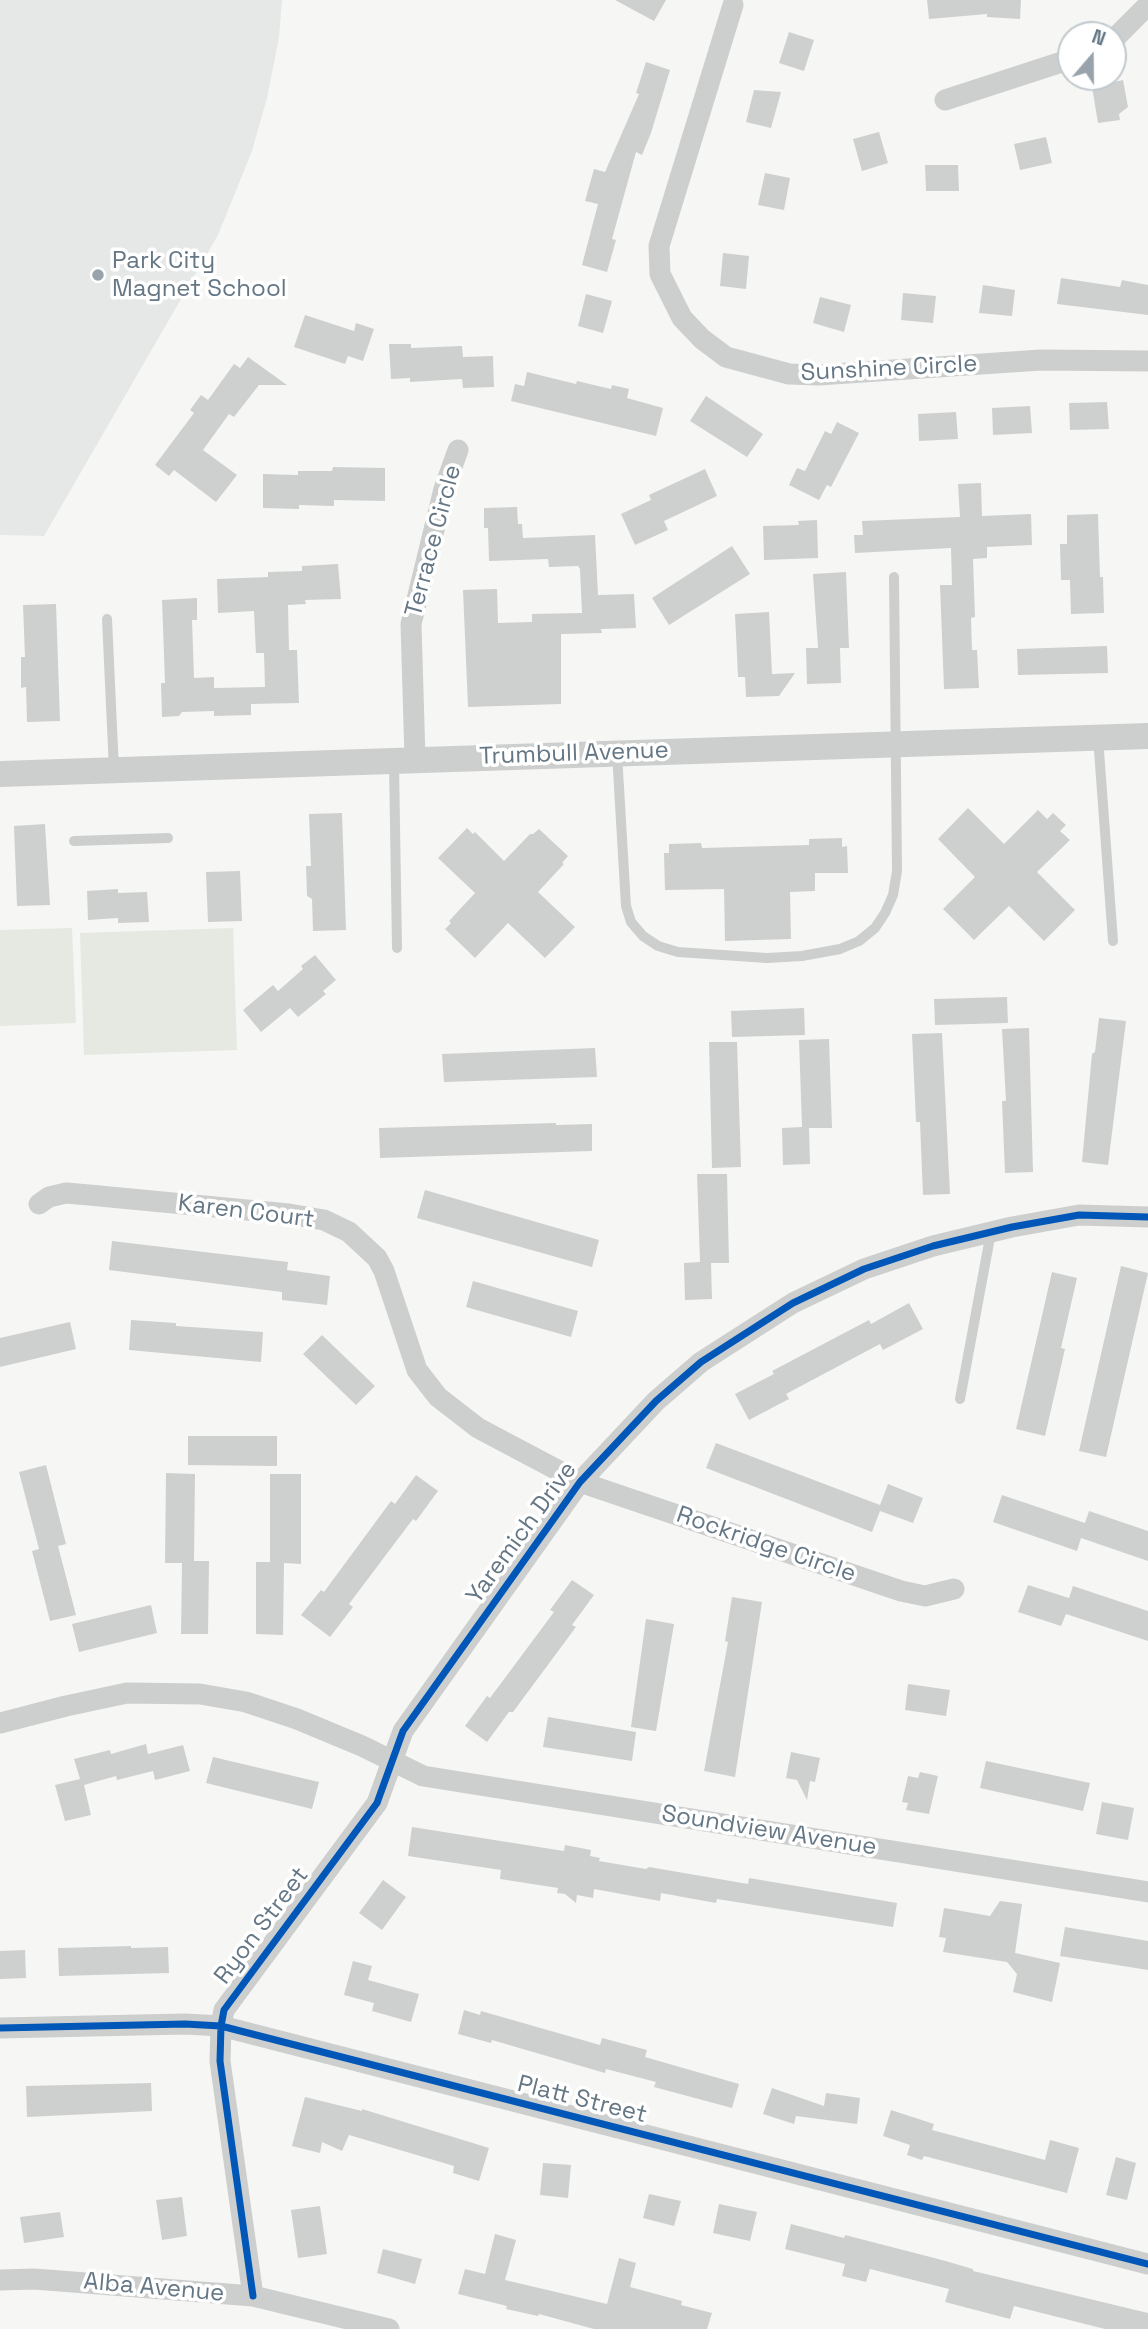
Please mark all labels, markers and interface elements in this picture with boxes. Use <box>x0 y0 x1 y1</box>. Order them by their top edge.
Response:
north arrow <box>1057 21 1127 91</box>
text: N <box>1088 24 1109 52</box>
place label: Park City Magnet School <box>112 247 287 303</box>
marker: Park City Magnet School <box>90 267 106 283</box>
street label: Sunshine Circle <box>800 350 978 388</box>
street label: Terrace Circle <box>400 462 468 620</box>
street label: Trumbull Avenue <box>479 736 669 772</box>
street label: Karen Court <box>176 1189 316 1235</box>
street label: Yaremich Drive <box>461 1456 583 1610</box>
street label: Rockridge Circle <box>673 1501 859 1589</box>
street label: Soundview Avenue <box>659 1800 879 1862</box>
street label: Ryon Street <box>209 1862 315 1990</box>
street label: Platt Street <box>514 2070 650 2130</box>
street label: Alba Avenue <box>82 2268 226 2308</box>

